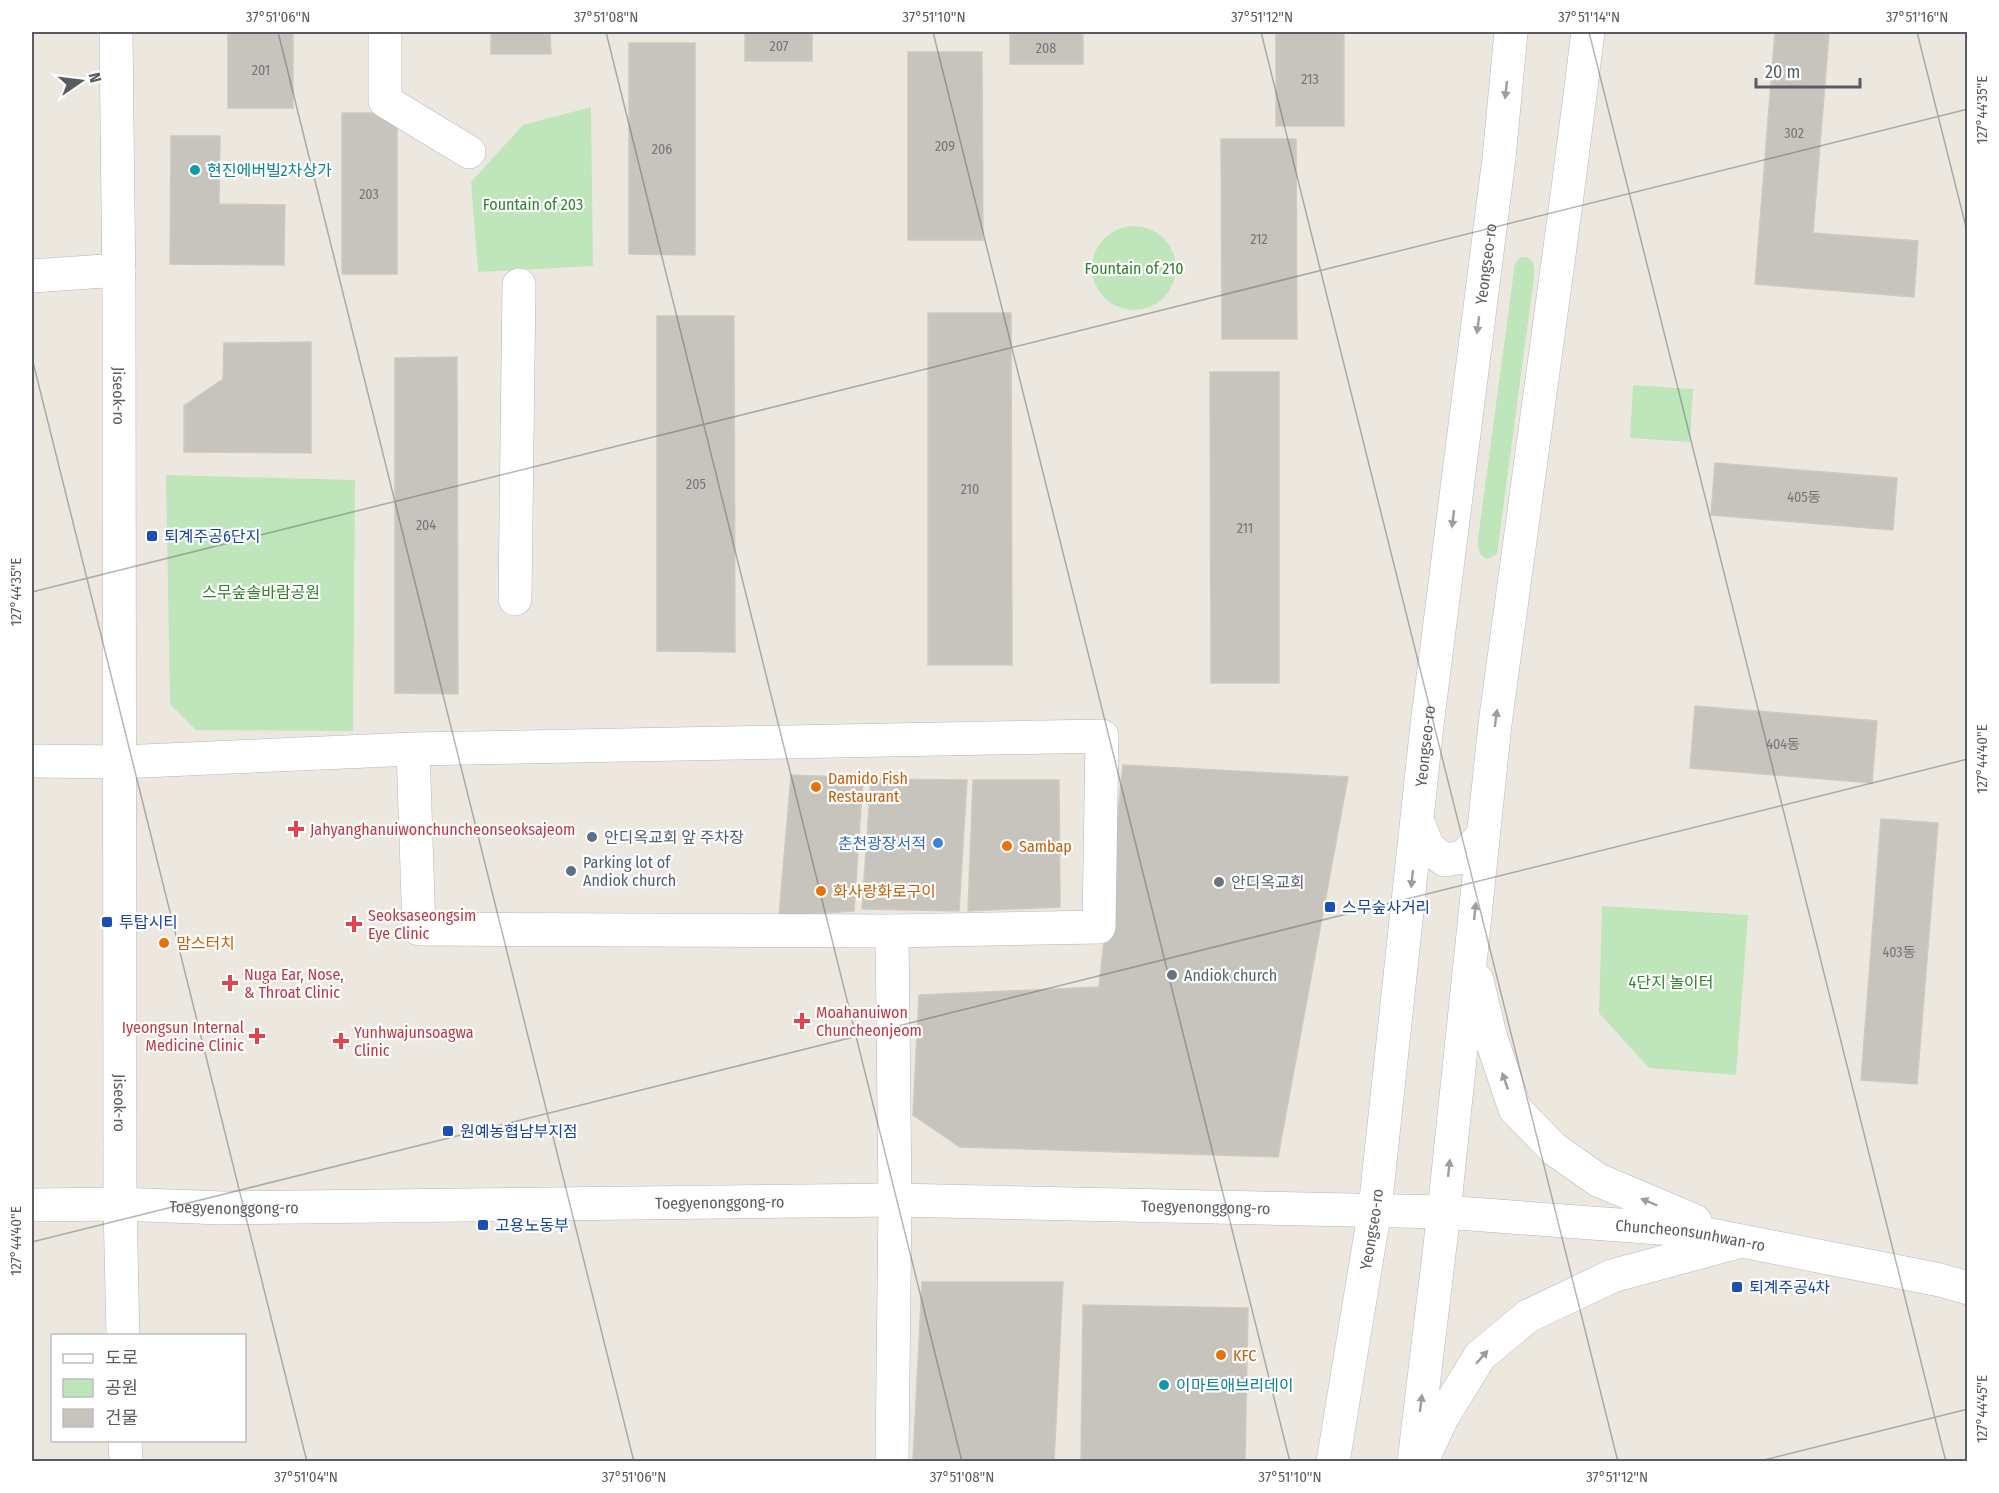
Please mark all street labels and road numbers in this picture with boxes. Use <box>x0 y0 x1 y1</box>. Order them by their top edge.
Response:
street label: Yeongseo-ro <box>1471 222 1501 306</box>
street label: Jiseok-ro <box>109 367 128 425</box>
street label: Yeongseo-ro <box>1411 704 1439 788</box>
street label: Jiseok-ro <box>110 1074 129 1132</box>
street label: Yeongseo-ro <box>1356 1188 1387 1271</box>
street label: Toegyenonggong-ro <box>655 1192 785 1213</box>
street label: Toegyenonggong-ro <box>1141 1196 1271 1218</box>
street label: Toegyenonggong-ro <box>169 1197 299 1218</box>
street label: Chuncheonsunhwan-ro <box>1615 1216 1767 1255</box>

